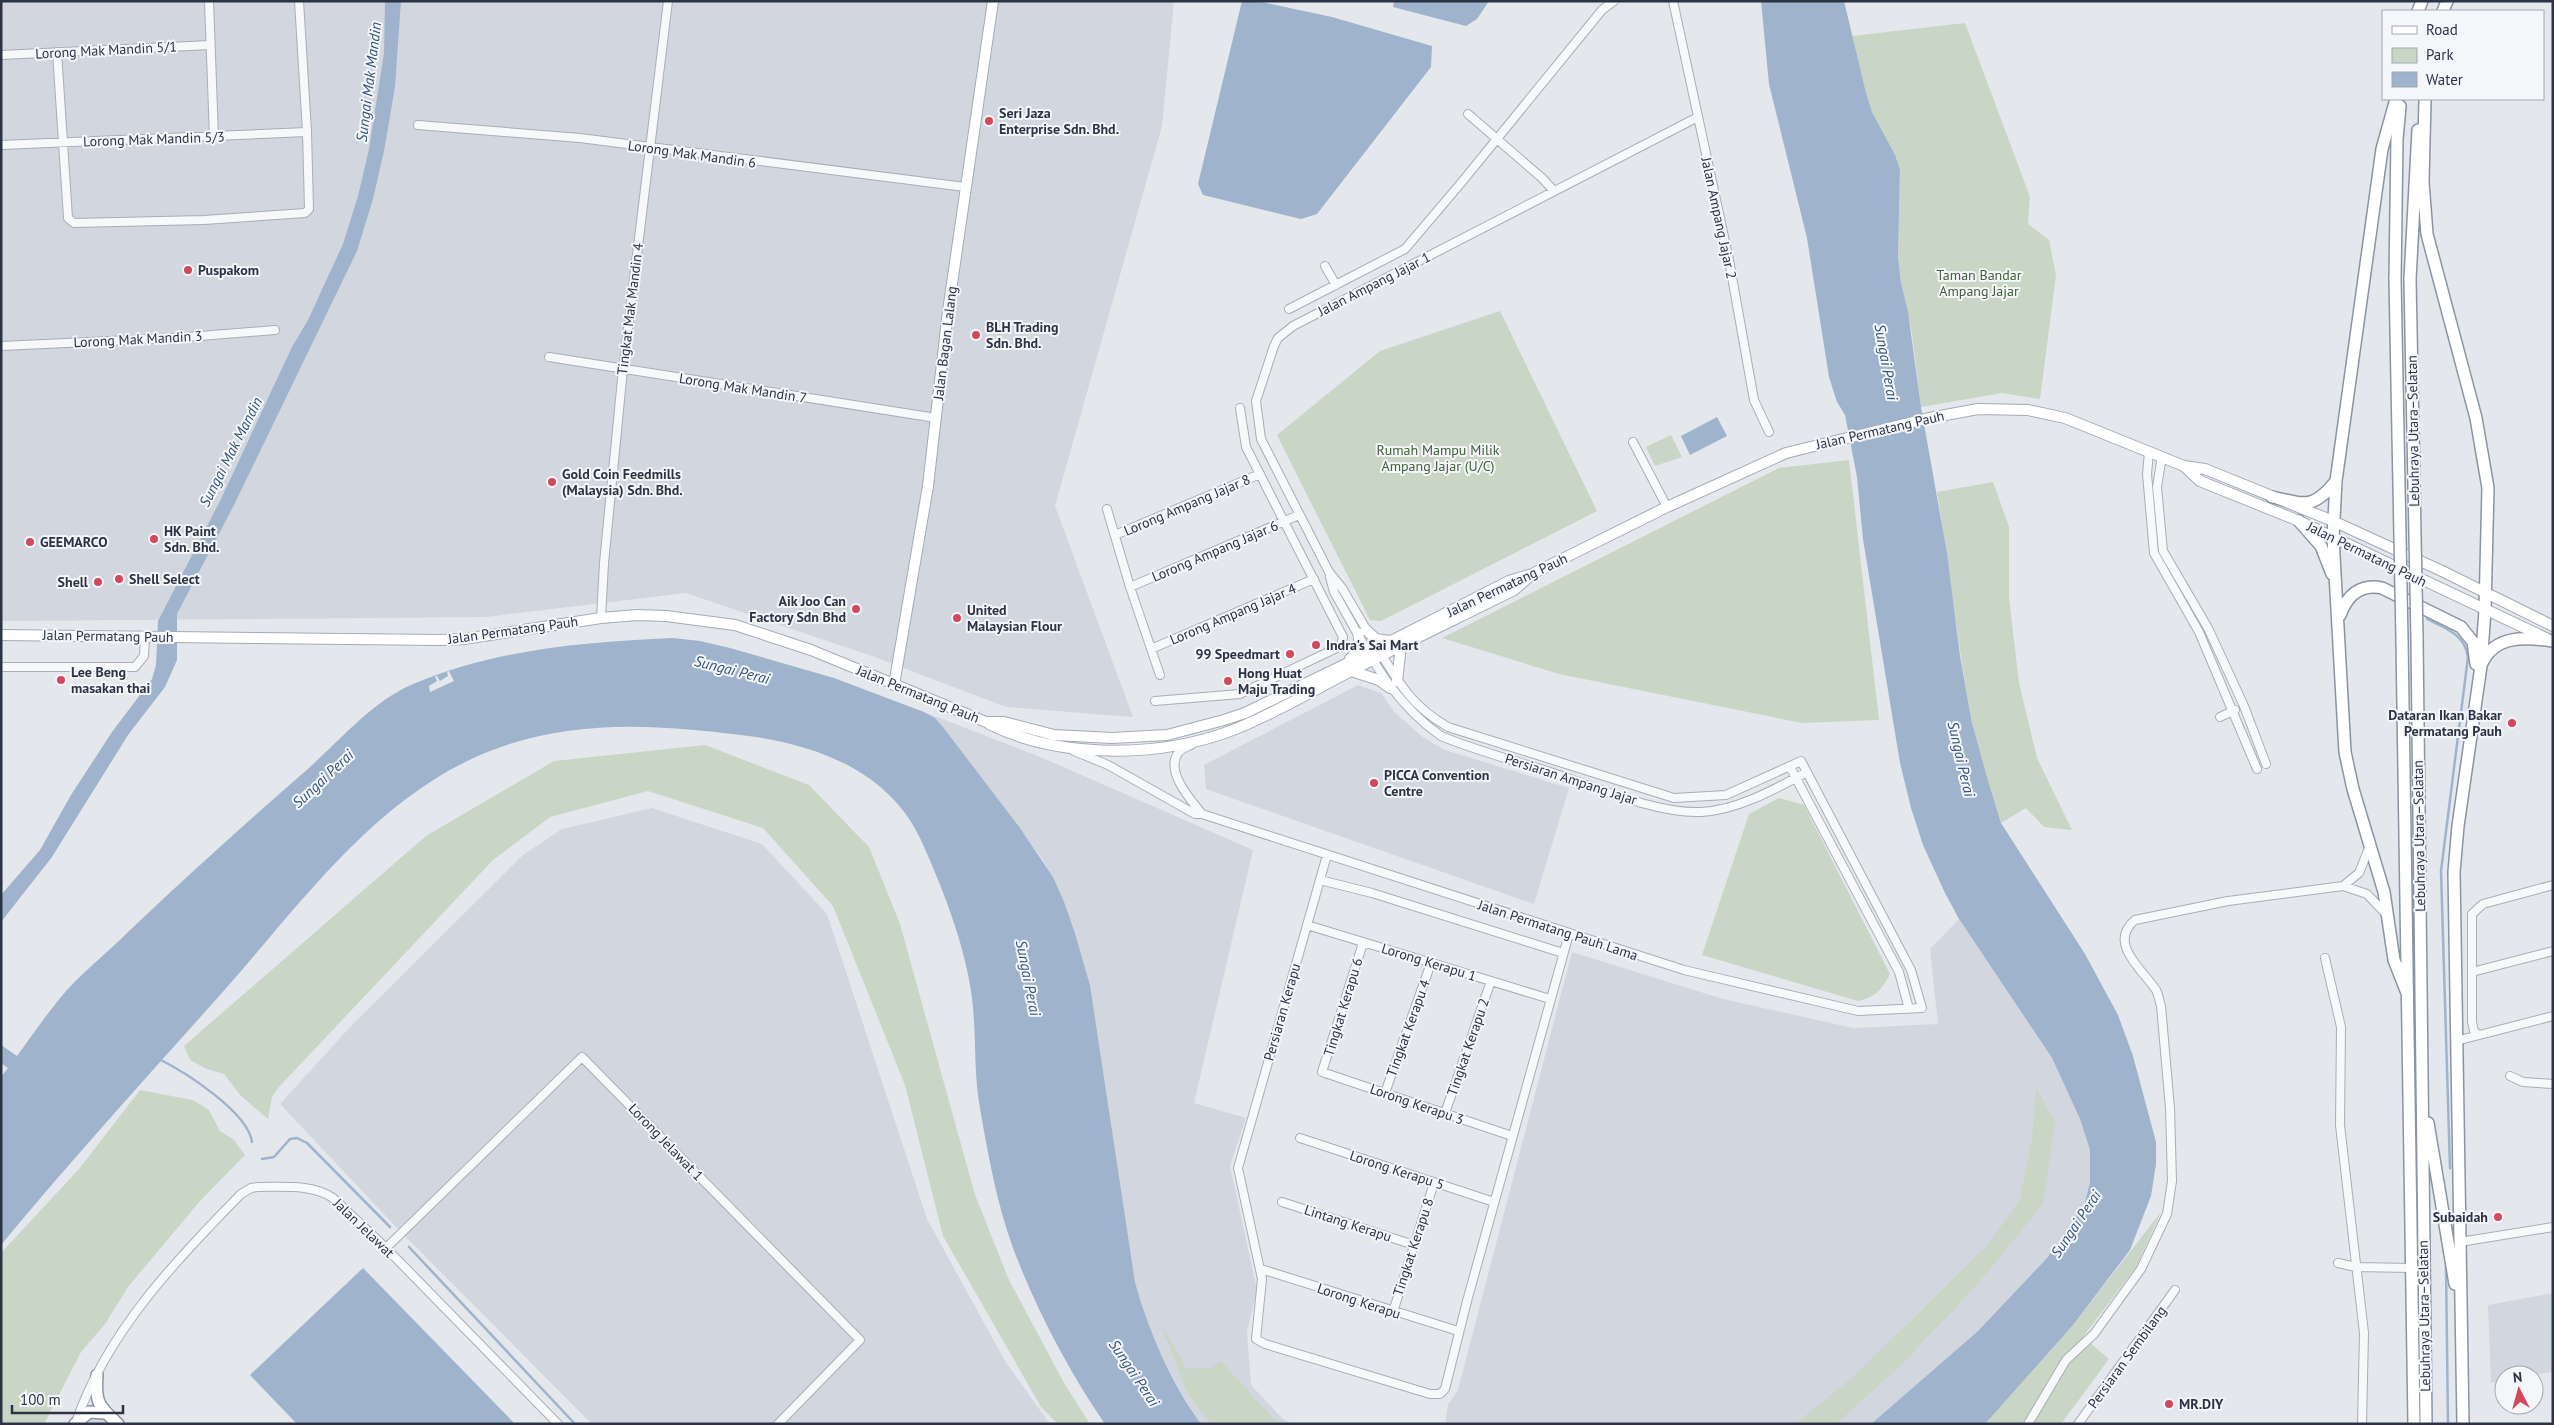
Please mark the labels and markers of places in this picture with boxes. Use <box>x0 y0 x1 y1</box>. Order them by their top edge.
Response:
place label: Seri Jaza Enterprise Sdn. Bhd. <box>999 104 1119 138</box>
marker: Seri Jaza Enterprise Sdn. Bhd. <box>983 115 995 127</box>
place label: Puspakom <box>198 261 259 279</box>
marker: Puspakom <box>182 264 194 276</box>
place label: BLH Trading Sdn. Bhd. <box>986 318 1058 352</box>
marker: BLH Trading Sdn. Bhd. <box>970 329 982 341</box>
place label: Gold Coin Feedmills (Malaysia) Sdn. Bhd. <box>562 465 683 499</box>
marker: Gold Coin Feedmills (Malaysia) Sdn. Bhd. <box>546 476 558 488</box>
place label: HK Paint Sdn. Bhd. <box>164 522 220 556</box>
place label: GEEMARCO <box>40 533 108 551</box>
marker: HK Paint Sdn. Bhd. <box>148 533 160 545</box>
marker: GEEMARCO <box>24 536 36 548</box>
place label: Shell Select <box>129 570 200 588</box>
place label: Shell <box>58 573 89 591</box>
marker: Shell Select <box>113 573 125 585</box>
marker: Shell <box>92 576 104 588</box>
place label: Aik Joo Can Factory Sdn Bhd <box>749 592 846 626</box>
place label: United Malaysian Flour <box>967 601 1062 635</box>
marker: Aik Joo Can Factory Sdn Bhd <box>850 603 862 615</box>
marker: United Malaysian Flour <box>951 612 963 624</box>
place label: Indra's Sai Mart <box>1326 636 1419 654</box>
marker: Indra's Sai Mart <box>1310 639 1322 651</box>
place label: 99 Speedmart <box>1195 645 1280 663</box>
marker: 99 Speedmart <box>1284 648 1296 660</box>
place label: Lee Beng masakan thai <box>71 663 151 697</box>
place label: Hong Huat Maju Trading <box>1238 664 1315 698</box>
marker: Lee Beng masakan thai <box>55 674 67 686</box>
marker: Hong Huat Maju Trading <box>1222 675 1234 687</box>
place label: Dataran Ikan Bakar Permatang Pauh <box>2388 706 2502 740</box>
marker: Dataran Ikan Bakar Permatang Pauh <box>2506 717 2518 729</box>
place label: PICCA Convention Centre <box>1384 766 1489 800</box>
marker: PICCA Convention Centre <box>1368 777 1380 789</box>
place label: Subaidah <box>2433 1208 2488 1226</box>
marker: Subaidah <box>2492 1211 2504 1223</box>
place label: MR.DIY <box>2179 1395 2224 1413</box>
marker: MR.DIY <box>2163 1398 2175 1410</box>

